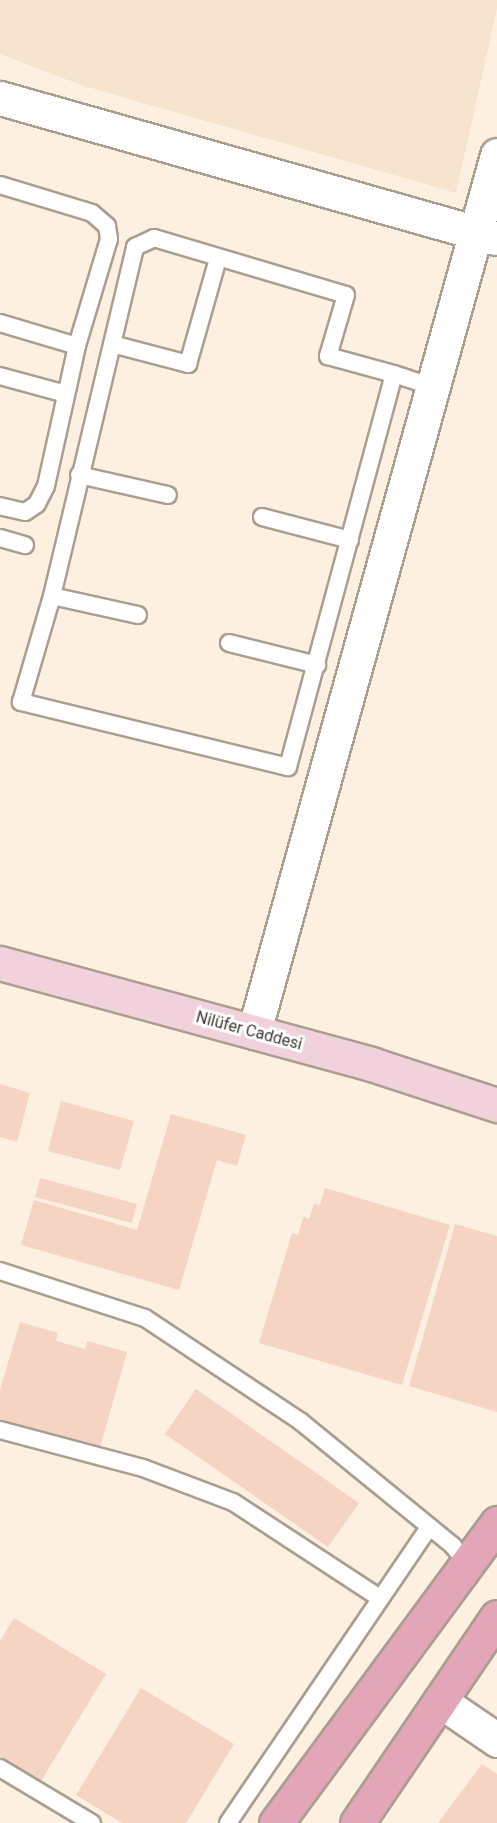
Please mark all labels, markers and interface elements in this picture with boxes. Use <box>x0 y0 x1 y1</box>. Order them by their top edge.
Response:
street label: Nilüfer Caddesi <box>194 1008 304 1054</box>

